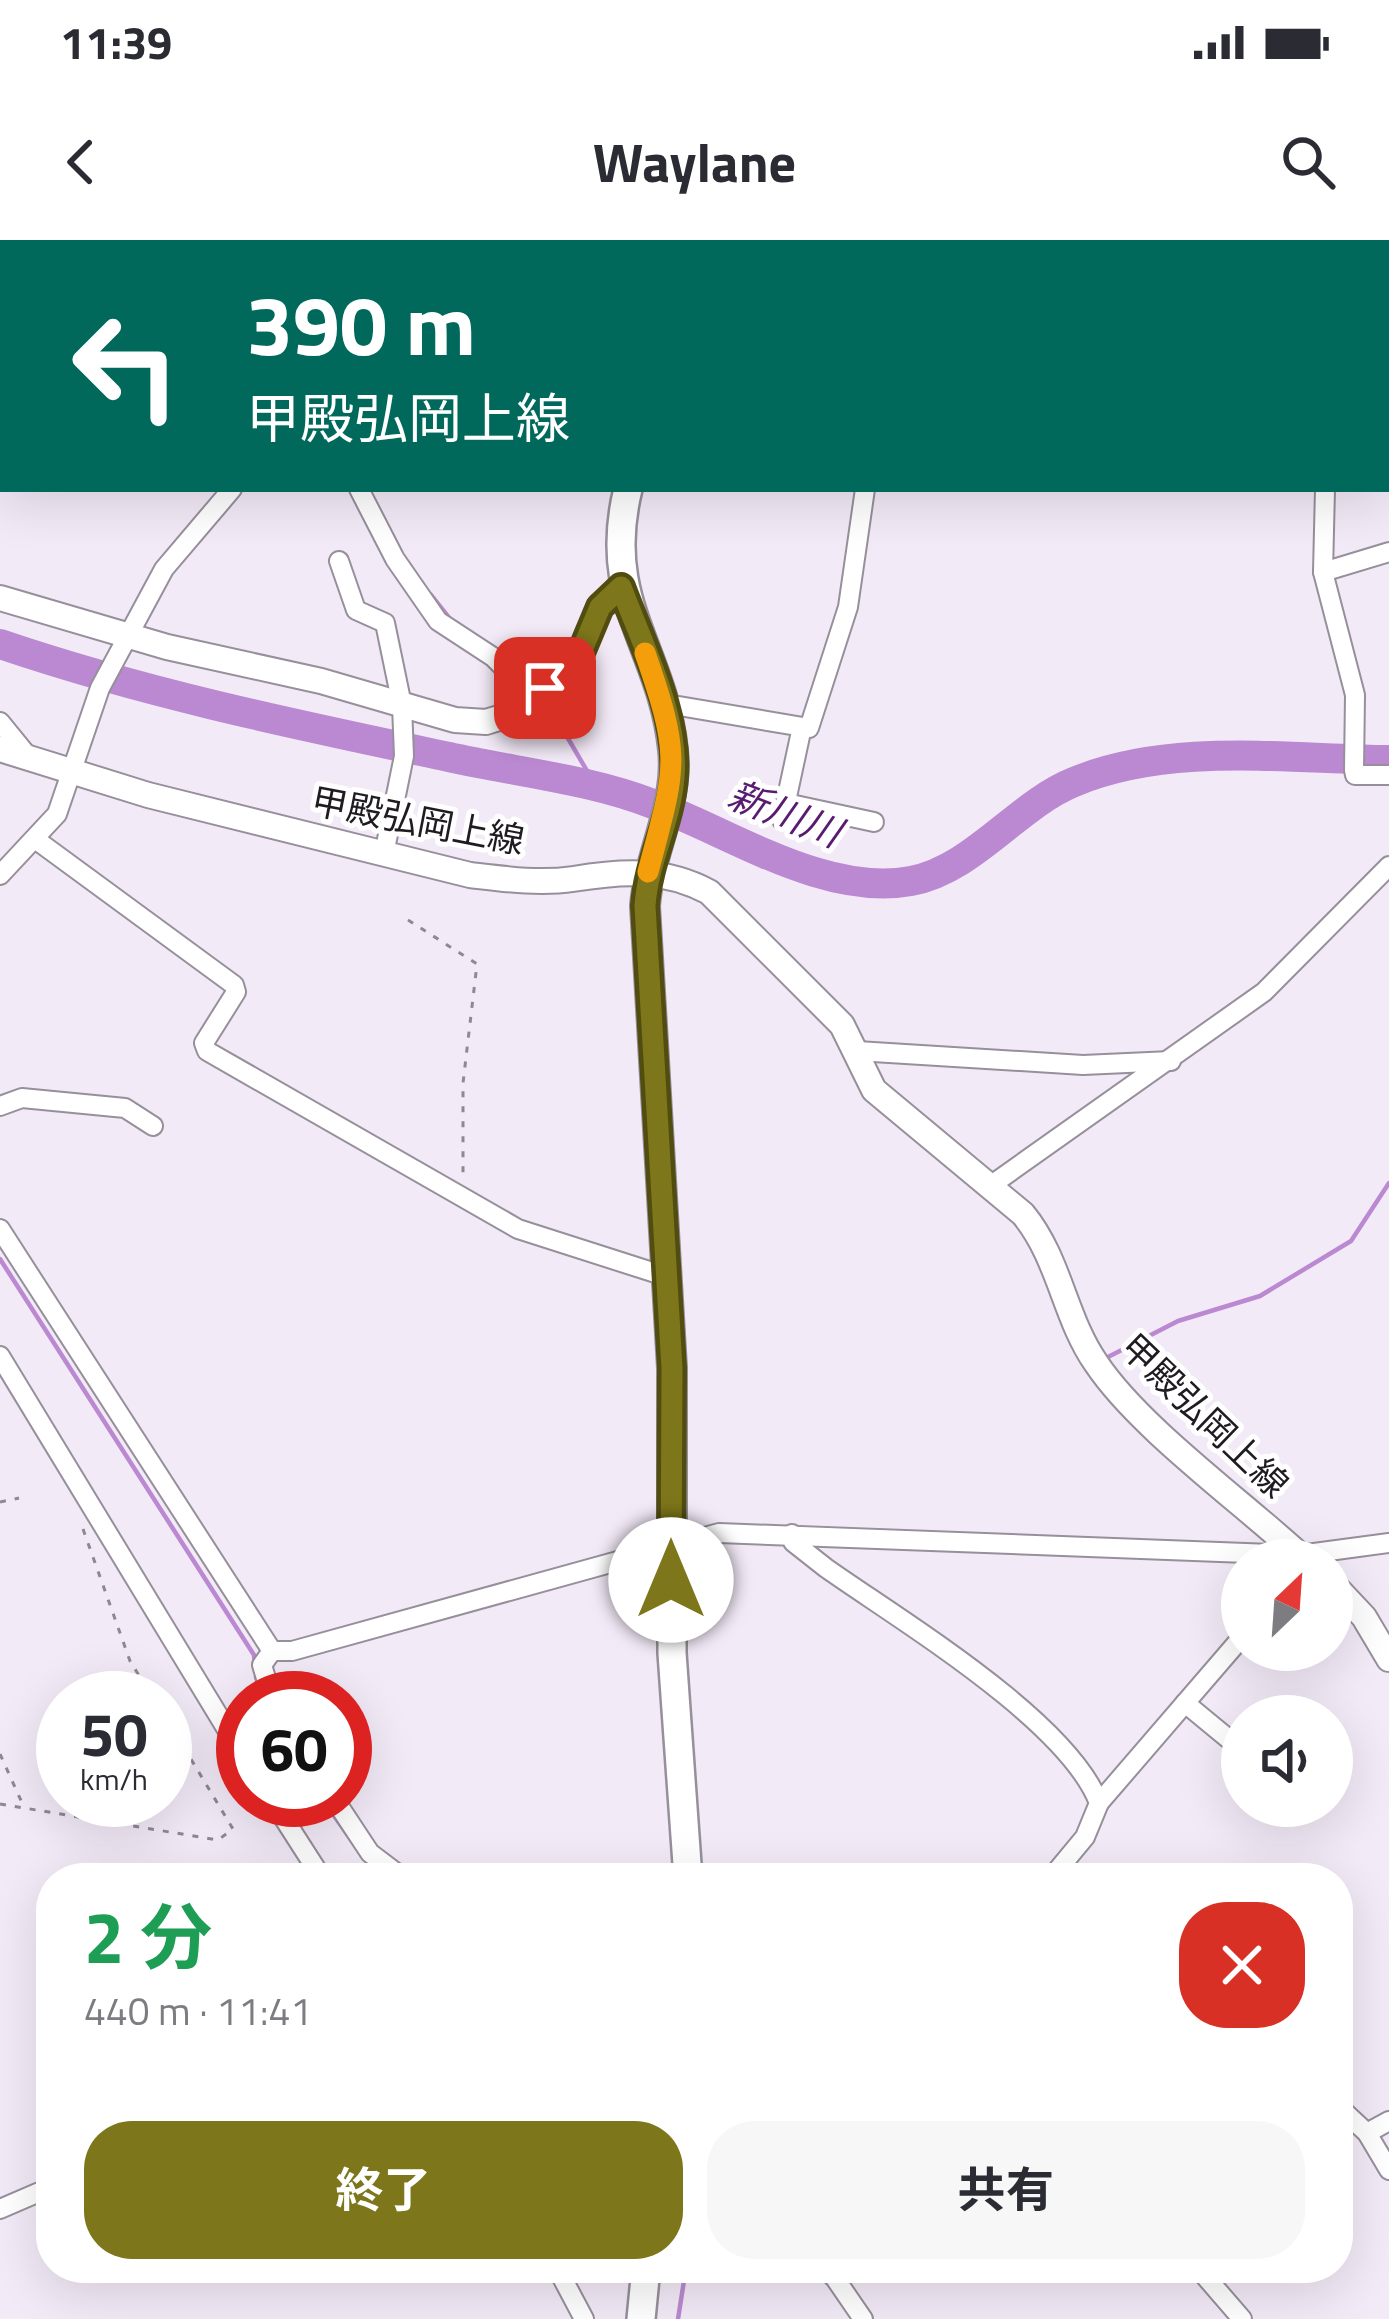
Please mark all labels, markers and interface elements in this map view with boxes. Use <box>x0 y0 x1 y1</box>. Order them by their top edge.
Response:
text: 11:39 <box>60 8 172 76</box>
text: Waylane <box>593 121 796 203</box>
icon: back <box>48 129 114 195</box>
icon: search <box>1275 129 1341 195</box>
text: 390 m <box>246 260 476 388</box>
icon: left <box>48 288 204 444</box>
text: 甲殿弘岡上線 <box>246 377 570 459</box>
pin <box>494 637 596 739</box>
icon: arrive <box>512 655 578 721</box>
water label: 新川川 <box>720 764 854 863</box>
street label: 甲殿弘岡上線 <box>307 772 529 868</box>
street label: 甲殿弘岡上線 <box>1108 1320 1302 1510</box>
position arrow <box>608 1517 734 1643</box>
north arrow <box>1221 1539 1353 1671</box>
map controls <box>1221 1539 1353 1827</box>
speed limit sign: 60 <box>216 1671 372 1827</box>
text: 50 <box>80 1688 148 1779</box>
button: sound <box>1221 1695 1353 1827</box>
text: km/h <box>80 1756 148 1802</box>
text: 2 分 <box>84 1881 212 1991</box>
button: close <box>1179 1902 1305 2028</box>
text: 440 m · 11:41 <box>84 1981 312 2040</box>
button: 終了 <box>84 2121 683 2259</box>
button: 共有 <box>707 2121 1305 2259</box>

